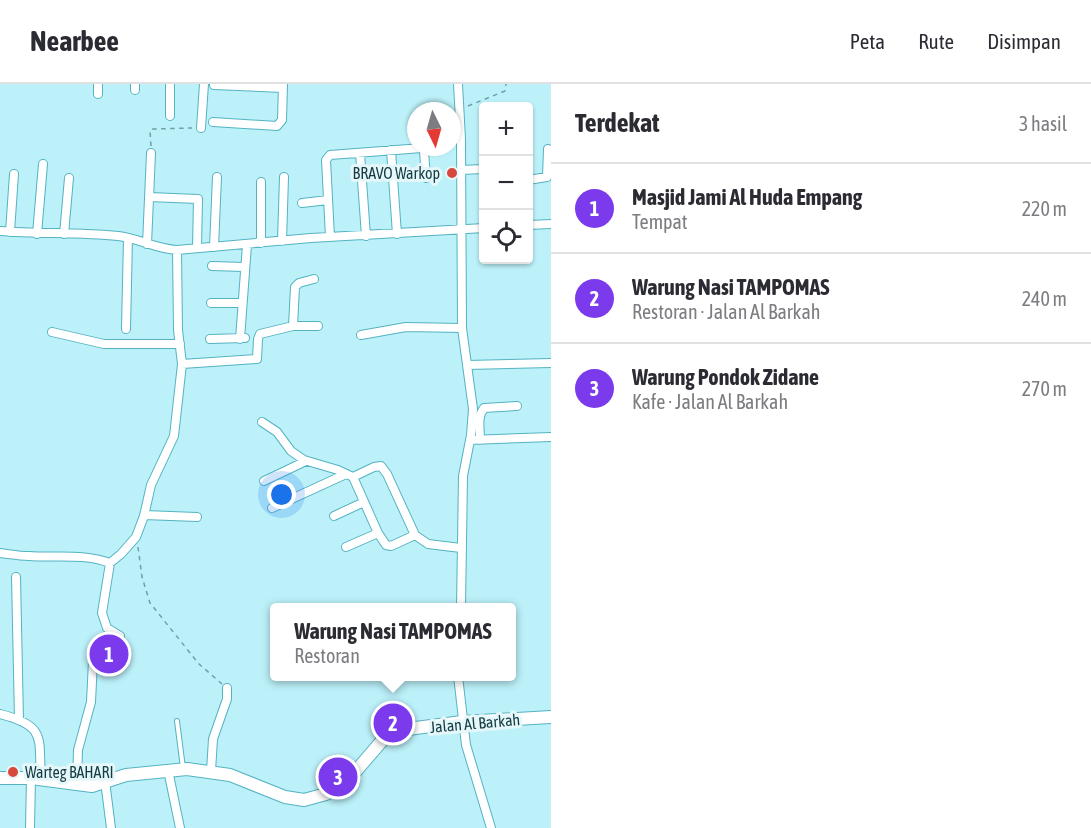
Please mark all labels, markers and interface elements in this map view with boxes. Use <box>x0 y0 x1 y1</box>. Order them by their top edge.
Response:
text: Nearbee <box>30 25 119 57</box>
text: Peta <box>850 29 885 53</box>
text: Rute <box>918 29 954 53</box>
text: Disimpan <box>987 29 1061 53</box>
north arrow <box>407 102 461 156</box>
map controls <box>479 102 533 264</box>
button: + <box>479 102 533 156</box>
text: Terdekat <box>575 108 659 138</box>
text: 3 hasil <box>1019 112 1067 135</box>
button: − <box>479 156 533 210</box>
place label: BRAVO Warkop <box>353 164 440 183</box>
marker: BRAVO Warkop <box>445 166 459 180</box>
text: Masjid Jami Al Huda Empang <box>632 184 862 210</box>
text: 1 <box>590 197 599 220</box>
text: 220 m <box>1022 197 1067 220</box>
button: locate <box>479 210 533 264</box>
text: Tempat <box>632 210 688 233</box>
text: Warung Nasi TAMPOMAS <box>632 274 830 300</box>
text: 2 <box>590 287 599 310</box>
text: 240 m <box>1022 287 1067 310</box>
text: Restoran · Jalan Al Barkah <box>632 300 820 323</box>
text: Warung Pondok Zidane <box>632 364 819 390</box>
text: 3 <box>590 377 599 400</box>
text: 270 m <box>1022 377 1067 400</box>
text: Kafe · Jalan Al Barkah <box>632 390 788 413</box>
your location <box>267 480 296 509</box>
popup <box>270 603 516 681</box>
text: Warung Nasi TAMPOMAS <box>294 618 492 644</box>
pin: 1 <box>90 632 128 676</box>
text: Restoran <box>294 644 360 667</box>
pin: 2 <box>374 700 412 746</box>
street label: Jalan Al Barkah <box>429 710 521 736</box>
pin: 3 <box>318 754 358 800</box>
place label: Warteg BAHARI <box>25 763 114 782</box>
marker: Warteg BAHARI <box>6 765 20 779</box>

